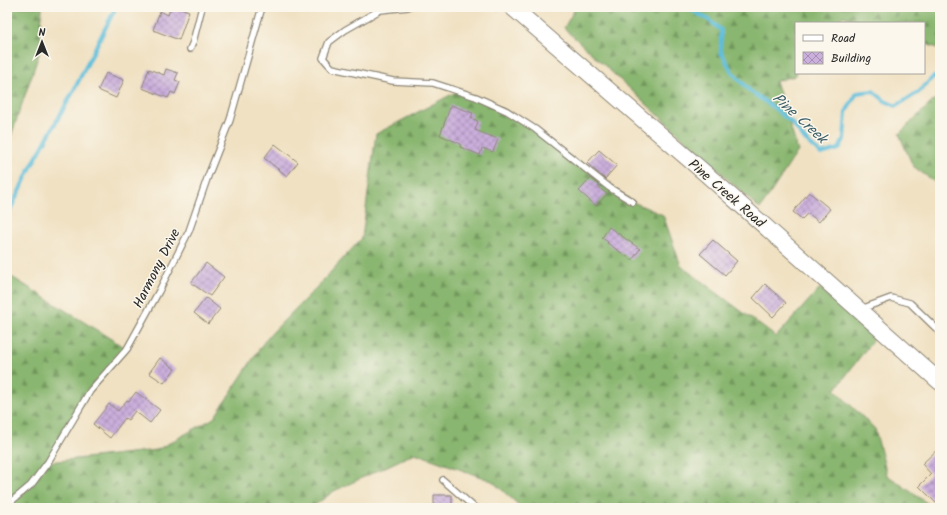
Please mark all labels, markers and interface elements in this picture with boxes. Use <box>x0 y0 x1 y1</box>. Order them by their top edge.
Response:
north arrow <box>22 22 62 62</box>
legend <box>795 22 925 74</box>
text: N <box>39 24 46 42</box>
text: Road <box>831 29 856 48</box>
text: Building <box>831 49 871 68</box>
water label: Pine Creek <box>766 87 834 151</box>
street label: Pine Creek Road <box>683 154 771 234</box>
street label: Harmony Drive <box>127 224 187 312</box>

